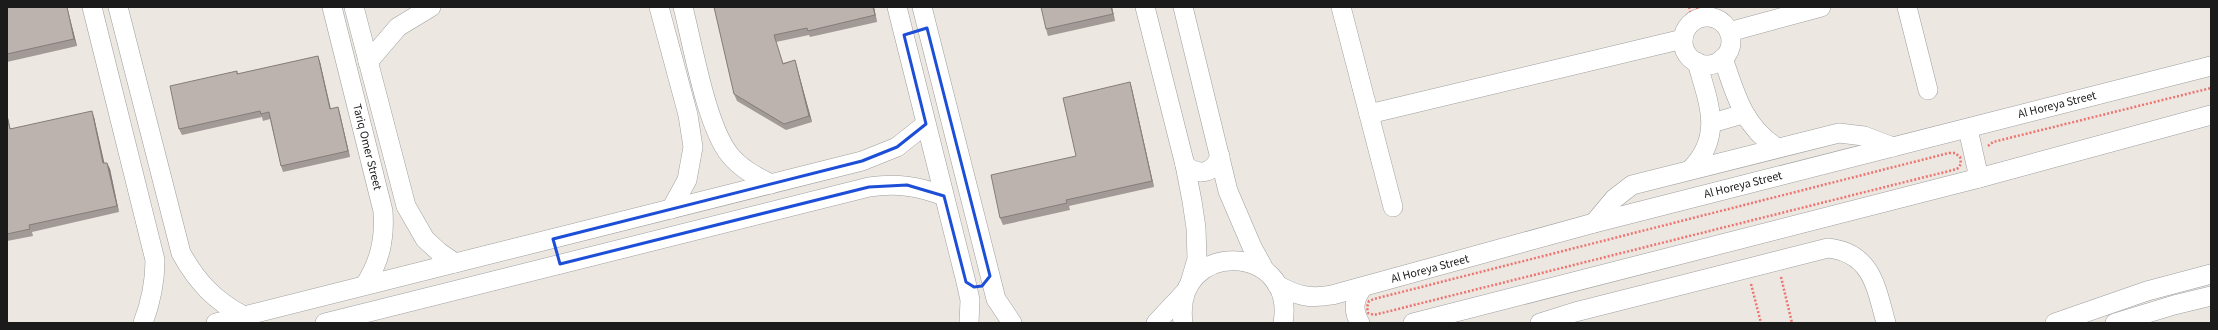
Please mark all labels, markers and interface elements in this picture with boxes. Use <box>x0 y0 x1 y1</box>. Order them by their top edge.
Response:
street label: Al Horeya Street <box>2016 87 2098 123</box>
street label: Tariq Omer Street <box>348 102 386 192</box>
street label: Al Horeya Street <box>1702 167 1784 203</box>
street label: Al Horeya Street <box>1389 250 1471 288</box>

